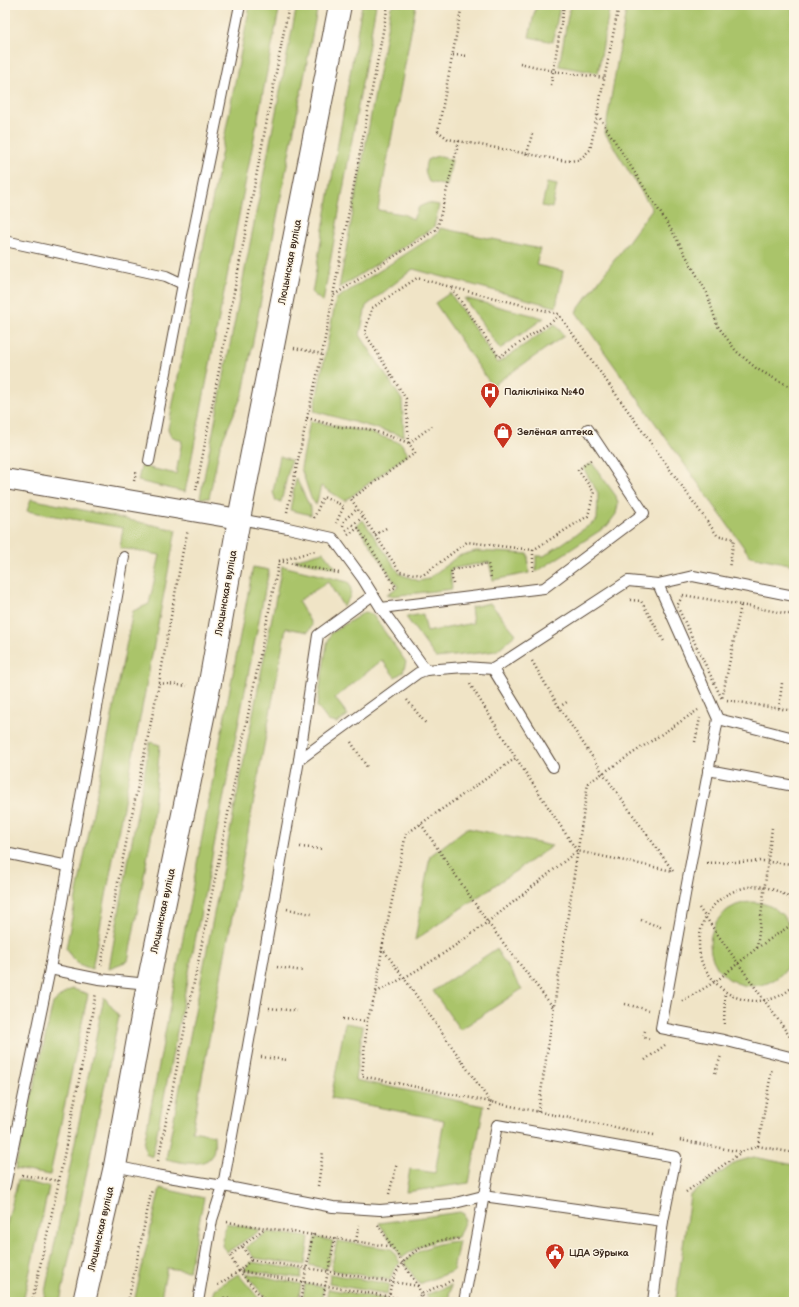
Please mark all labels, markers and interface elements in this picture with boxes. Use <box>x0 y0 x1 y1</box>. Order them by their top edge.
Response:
street label: Люцынская вуліца <box>276 218 304 307</box>
hospital icon: Паліклініка №40 <box>479 381 501 409</box>
place label: Паліклініка №40 <box>504 386 584 398</box>
shop icon: Зелёная аптека <box>492 421 514 449</box>
place label: Зелёная аптека <box>517 426 593 438</box>
street label: Люцынская вуліца <box>212 549 239 638</box>
street label: Люцынская вуліца <box>148 867 178 956</box>
street label: Люцынская вуліца <box>85 1185 117 1273</box>
public building icon: ЦДА Эўрыка <box>544 1242 566 1270</box>
place label: ЦДА Эўрыка <box>569 1247 629 1259</box>

